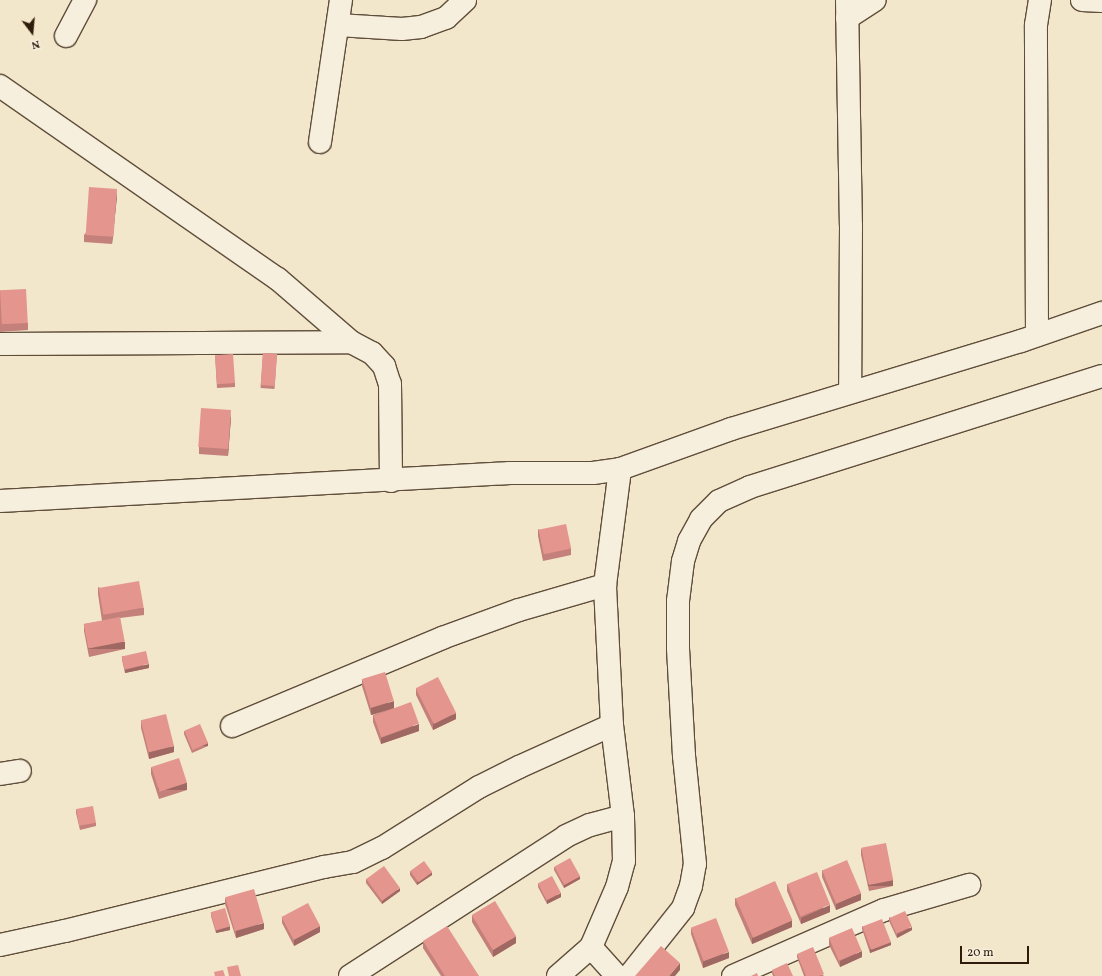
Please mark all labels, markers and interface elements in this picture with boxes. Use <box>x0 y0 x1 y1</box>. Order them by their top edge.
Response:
north arrow <box>12 12 52 52</box>
text: N <box>30 36 41 52</box>
scale bar <box>962 938 1031 964</box>
text: 20 m <box>967 945 994 961</box>

